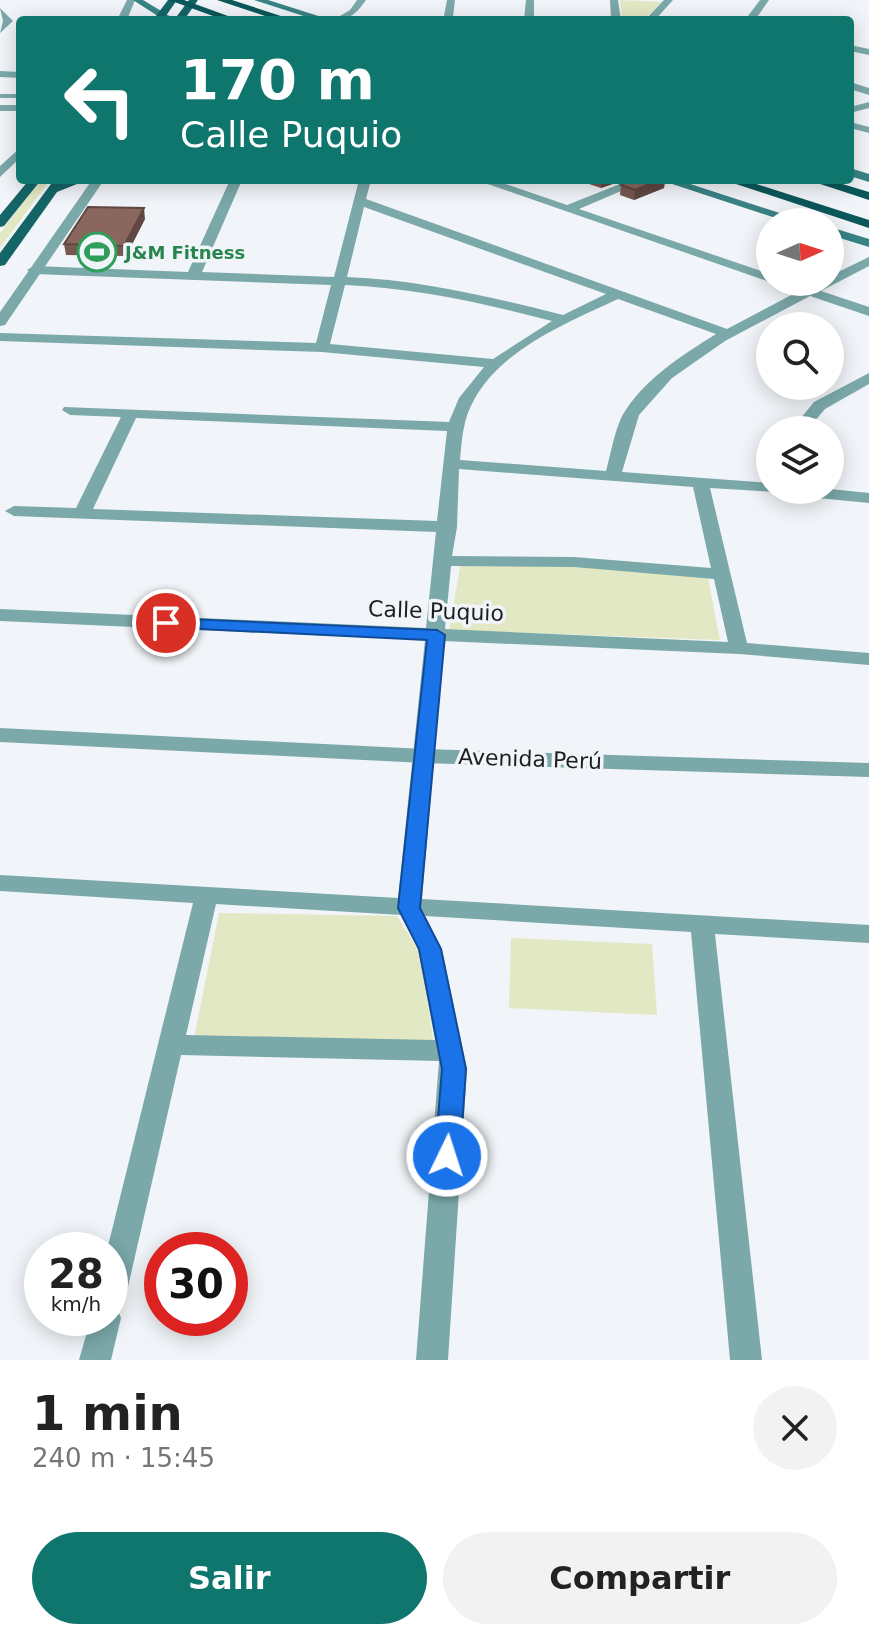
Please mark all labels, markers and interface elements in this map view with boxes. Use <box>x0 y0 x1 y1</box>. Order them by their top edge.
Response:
text: 170 m <box>180 47 375 112</box>
icon: left <box>48 48 152 152</box>
text: Calle Puquio <box>180 114 402 155</box>
north arrow <box>756 208 844 296</box>
map controls <box>756 208 844 504</box>
sports icon: J&M Fitness <box>76 231 118 273</box>
place label: J&M Fitness <box>123 242 245 263</box>
button: search <box>756 312 844 400</box>
button: layers <box>756 416 844 504</box>
pin <box>132 589 200 657</box>
street label: Calle Puquio <box>368 596 504 626</box>
icon: arrive <box>144 601 188 645</box>
street label: Avenida Perú <box>458 744 602 774</box>
position arrow <box>405 1114 489 1198</box>
speed limit sign: 30 <box>144 1232 248 1336</box>
text: 28 <box>48 1251 104 1297</box>
text: km/h <box>51 1292 101 1316</box>
text: 1 min <box>32 1385 183 1441</box>
button: close <box>753 1386 837 1470</box>
text: 240 m · 15:45 <box>32 1443 215 1473</box>
button: Salir <box>32 1532 427 1624</box>
button: Compartir <box>443 1532 837 1624</box>

